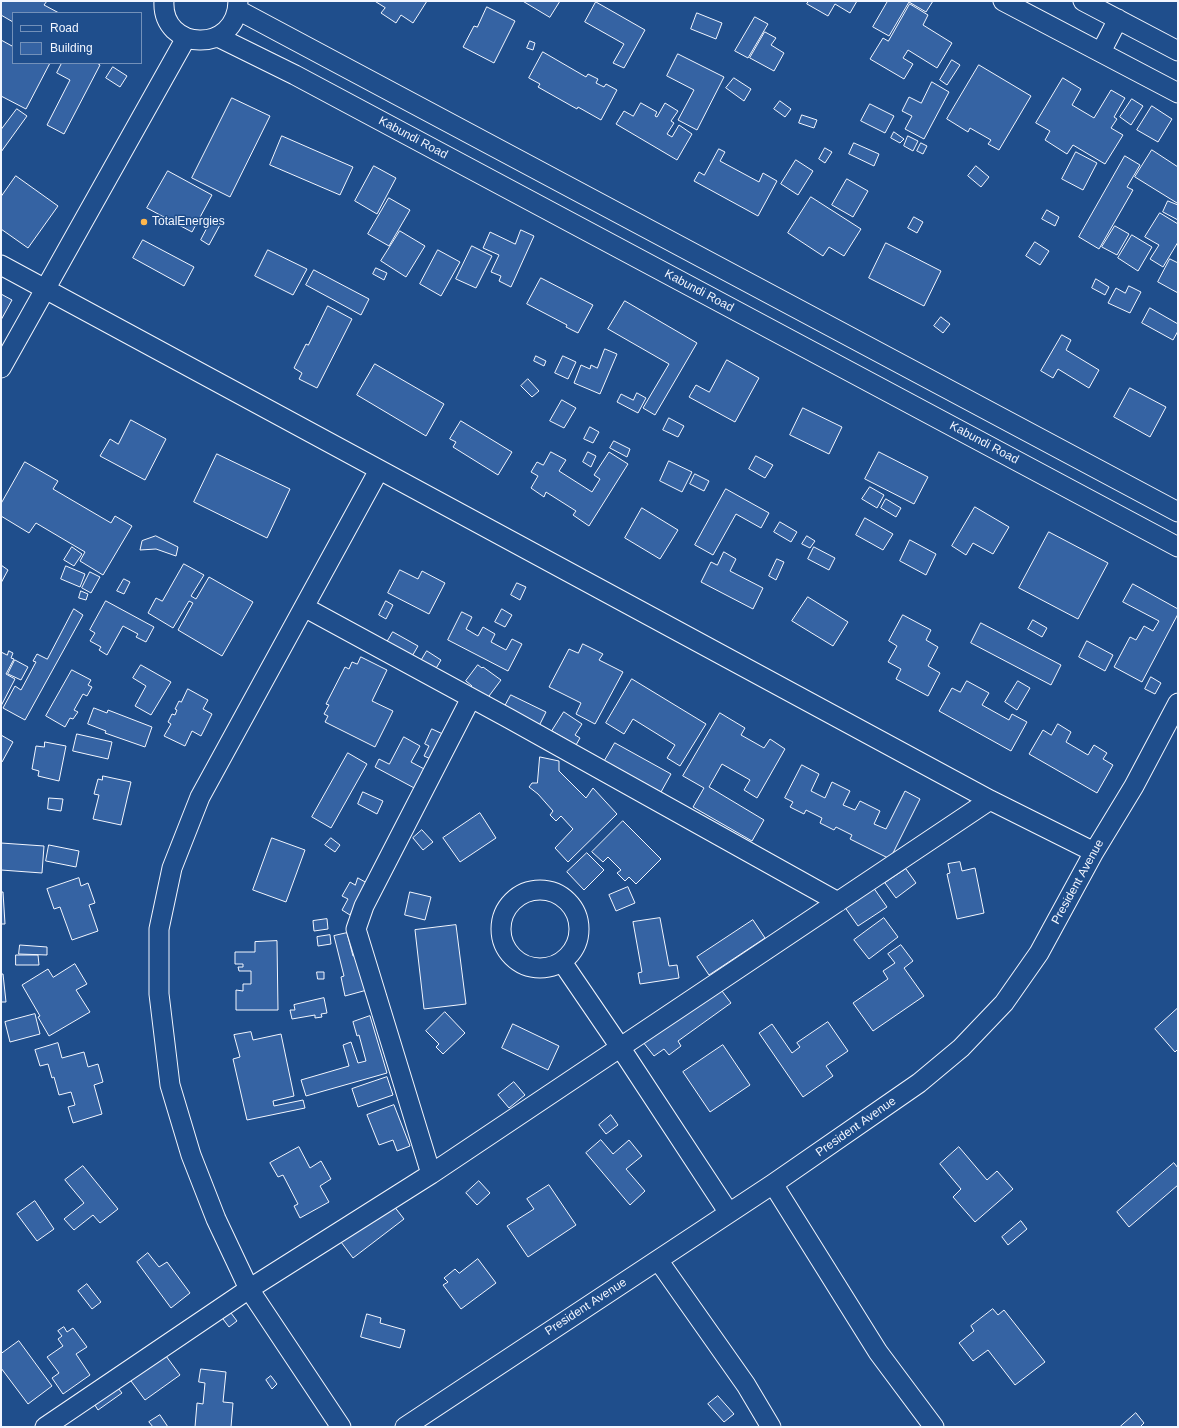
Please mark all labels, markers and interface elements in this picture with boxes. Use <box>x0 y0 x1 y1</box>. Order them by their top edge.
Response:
legend <box>12 12 142 64</box>
text: Road <box>50 21 79 35</box>
text: Building <box>50 41 93 55</box>
street label: Kabundi Road <box>376 114 450 162</box>
place label: TotalEnergies <box>152 215 225 229</box>
marker: TotalEnergies <box>139 217 149 227</box>
street label: Kabundi Road <box>662 267 736 315</box>
street label: Kabundi Road <box>947 419 1021 467</box>
street label: President Avenue <box>1049 837 1107 927</box>
street label: President Avenue <box>813 1094 899 1160</box>
street label: President Avenue <box>542 1275 630 1339</box>

